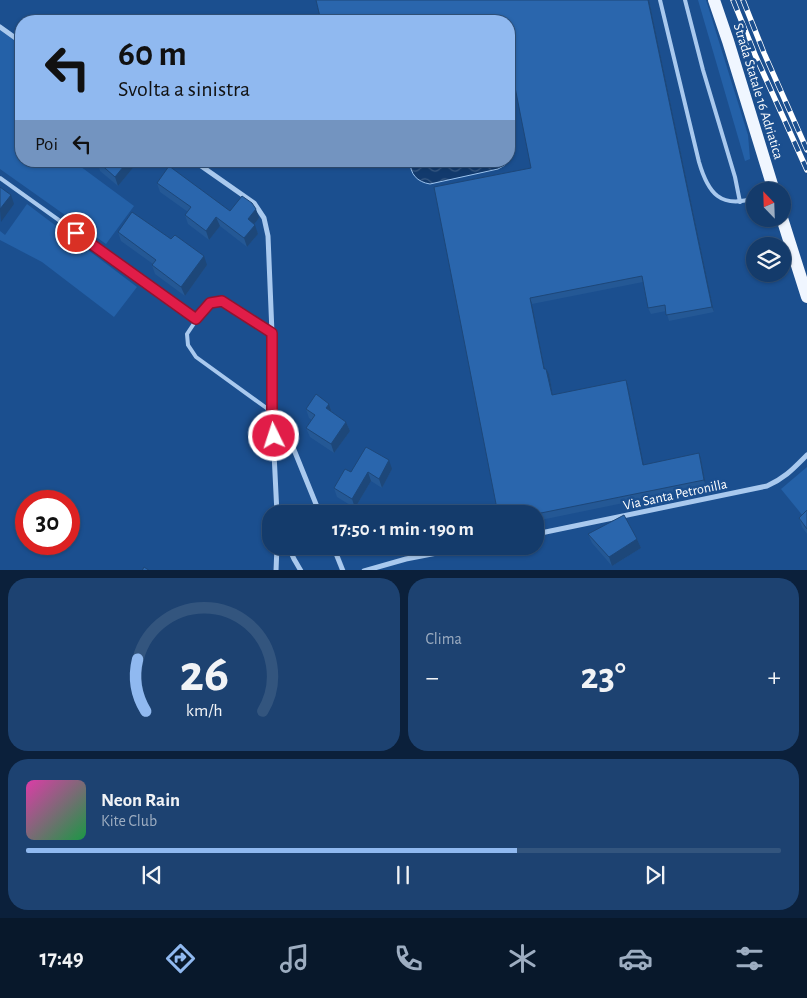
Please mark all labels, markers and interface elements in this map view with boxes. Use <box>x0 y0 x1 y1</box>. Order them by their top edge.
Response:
street label: Strada Statale 16 Adriatica <box>731 22 786 161</box>
icon: left <box>35 35 100 100</box>
text: 60 m <box>118 37 187 72</box>
text: Svolta a sinistra <box>118 78 250 100</box>
icon: left <box>68 130 96 158</box>
text: Poi <box>35 135 58 154</box>
north arrow <box>746 182 791 228</box>
map controls <box>746 182 791 282</box>
pin <box>55 212 97 254</box>
icon: arrive <box>62 219 90 247</box>
button: layers <box>746 237 791 282</box>
position arrow <box>247 409 299 461</box>
street label: Via Santa Petronilla <box>622 477 729 513</box>
speed limit sign: 30 <box>15 490 80 555</box>
text: 17:50 · 1 min · 190 m <box>332 520 474 539</box>
text: Clima <box>426 631 462 647</box>
text: 26 <box>179 648 229 700</box>
text: 23° <box>581 658 626 696</box>
text: − <box>426 664 439 692</box>
text: + <box>768 664 781 692</box>
text: km/h <box>185 702 222 720</box>
text: Neon Rain <box>101 791 180 810</box>
text: Kite Club <box>101 813 157 829</box>
icon: previous <box>138 861 166 889</box>
icon: pause <box>389 861 417 889</box>
icon: next <box>641 861 669 889</box>
icon: directions <box>163 941 198 976</box>
icon: music <box>277 941 312 976</box>
icon: phone <box>391 941 426 976</box>
icon: climate <box>505 941 540 976</box>
icon: car <box>618 941 653 976</box>
icon: filters <box>732 941 767 976</box>
text: 17:49 <box>39 947 84 969</box>

